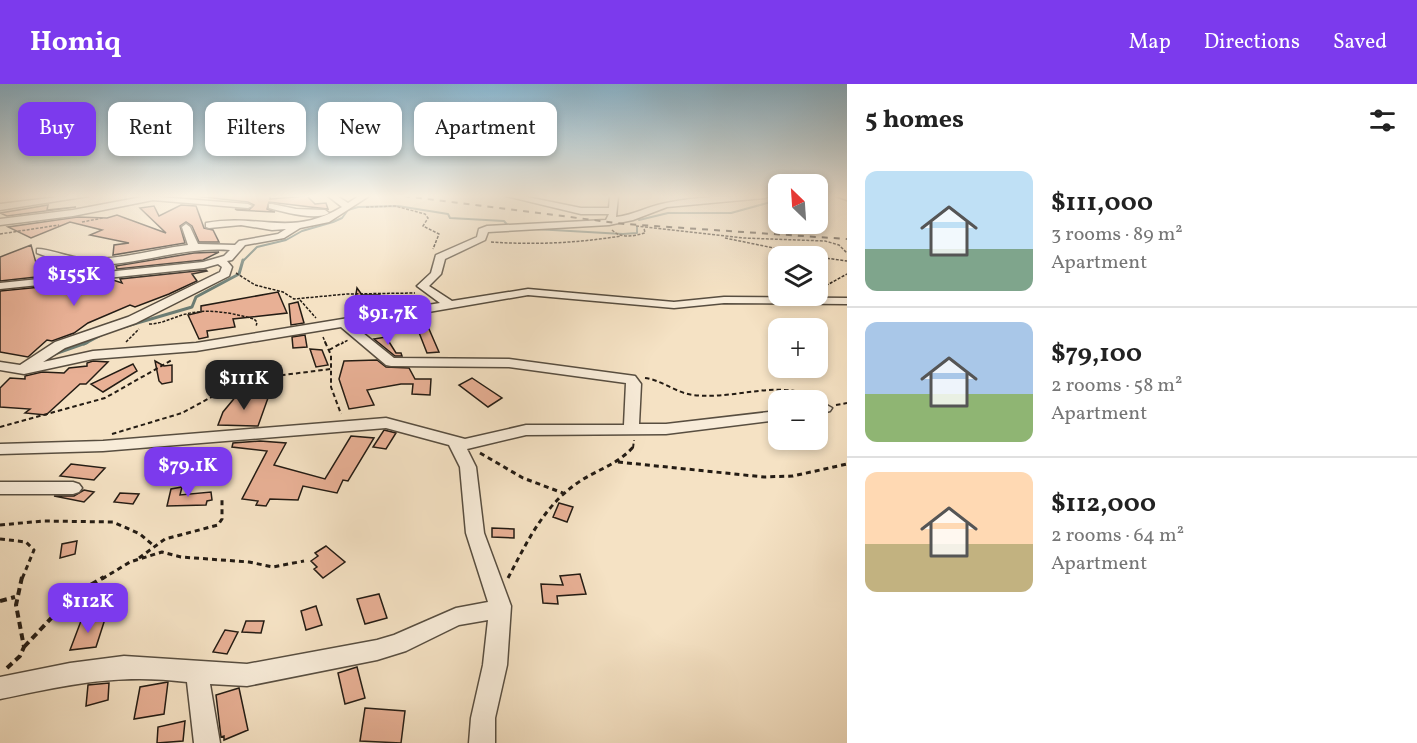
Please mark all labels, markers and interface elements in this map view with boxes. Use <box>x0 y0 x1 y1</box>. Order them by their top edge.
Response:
text: Homiq <box>30 23 121 62</box>
text: Map <box>1129 28 1171 57</box>
text: Directions <box>1204 28 1300 57</box>
text: Saved <box>1333 28 1387 57</box>
chip: Buy <box>18 102 96 156</box>
chip: Rent <box>108 102 193 156</box>
chip: Filters <box>205 102 306 156</box>
chip: New <box>318 102 402 156</box>
chip: Apartment <box>414 102 557 156</box>
text: 5 homes <box>865 102 964 138</box>
icon: filters <box>1366 104 1399 137</box>
north arrow <box>768 174 828 234</box>
map controls <box>768 174 828 450</box>
text: $111,000 <box>1051 185 1153 221</box>
icon: home <box>913 195 985 267</box>
text: 3 rooms · 89 m² <box>1051 221 1183 249</box>
button: layers <box>768 246 828 306</box>
text: Apartment <box>1051 249 1147 277</box>
pin: $155K <box>32 256 116 307</box>
text: $155K <box>48 261 100 289</box>
pin: $91.7K <box>339 295 437 346</box>
text: $91.7K <box>358 300 418 328</box>
button: + <box>768 318 828 378</box>
text: $79,100 <box>1051 336 1142 372</box>
icon: home <box>913 346 985 418</box>
pin: $111K <box>202 360 286 411</box>
text: $111K <box>219 365 269 393</box>
text: 2 rooms · 58 m² <box>1051 372 1182 400</box>
button: − <box>768 390 828 450</box>
text: Apartment <box>1051 400 1147 428</box>
pin: $79.1K <box>139 447 237 498</box>
text: $79.1K <box>158 452 218 480</box>
text: $112,000 <box>1051 486 1156 522</box>
icon: home <box>913 496 985 568</box>
text: 2 rooms · 64 m² <box>1051 522 1184 550</box>
text: Apartment <box>1051 550 1147 578</box>
pin: $112K <box>46 583 130 634</box>
text: $112K <box>62 588 114 616</box>

